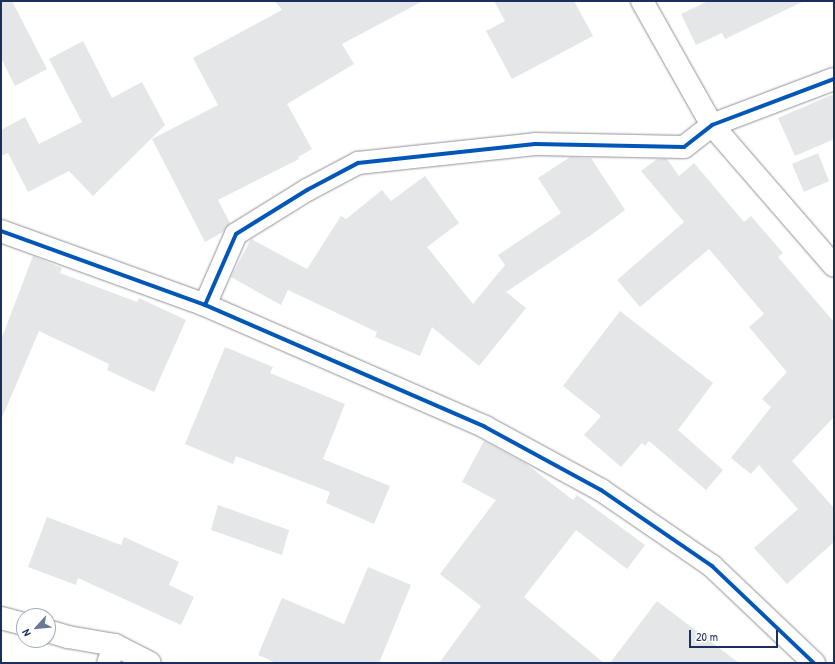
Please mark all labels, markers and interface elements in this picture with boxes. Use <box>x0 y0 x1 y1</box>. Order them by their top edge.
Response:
north arrow <box>16 608 56 648</box>
scale bar <box>691 622 780 648</box>
text: N <box>19 627 34 639</box>
text: 20 m <box>696 628 718 645</box>

